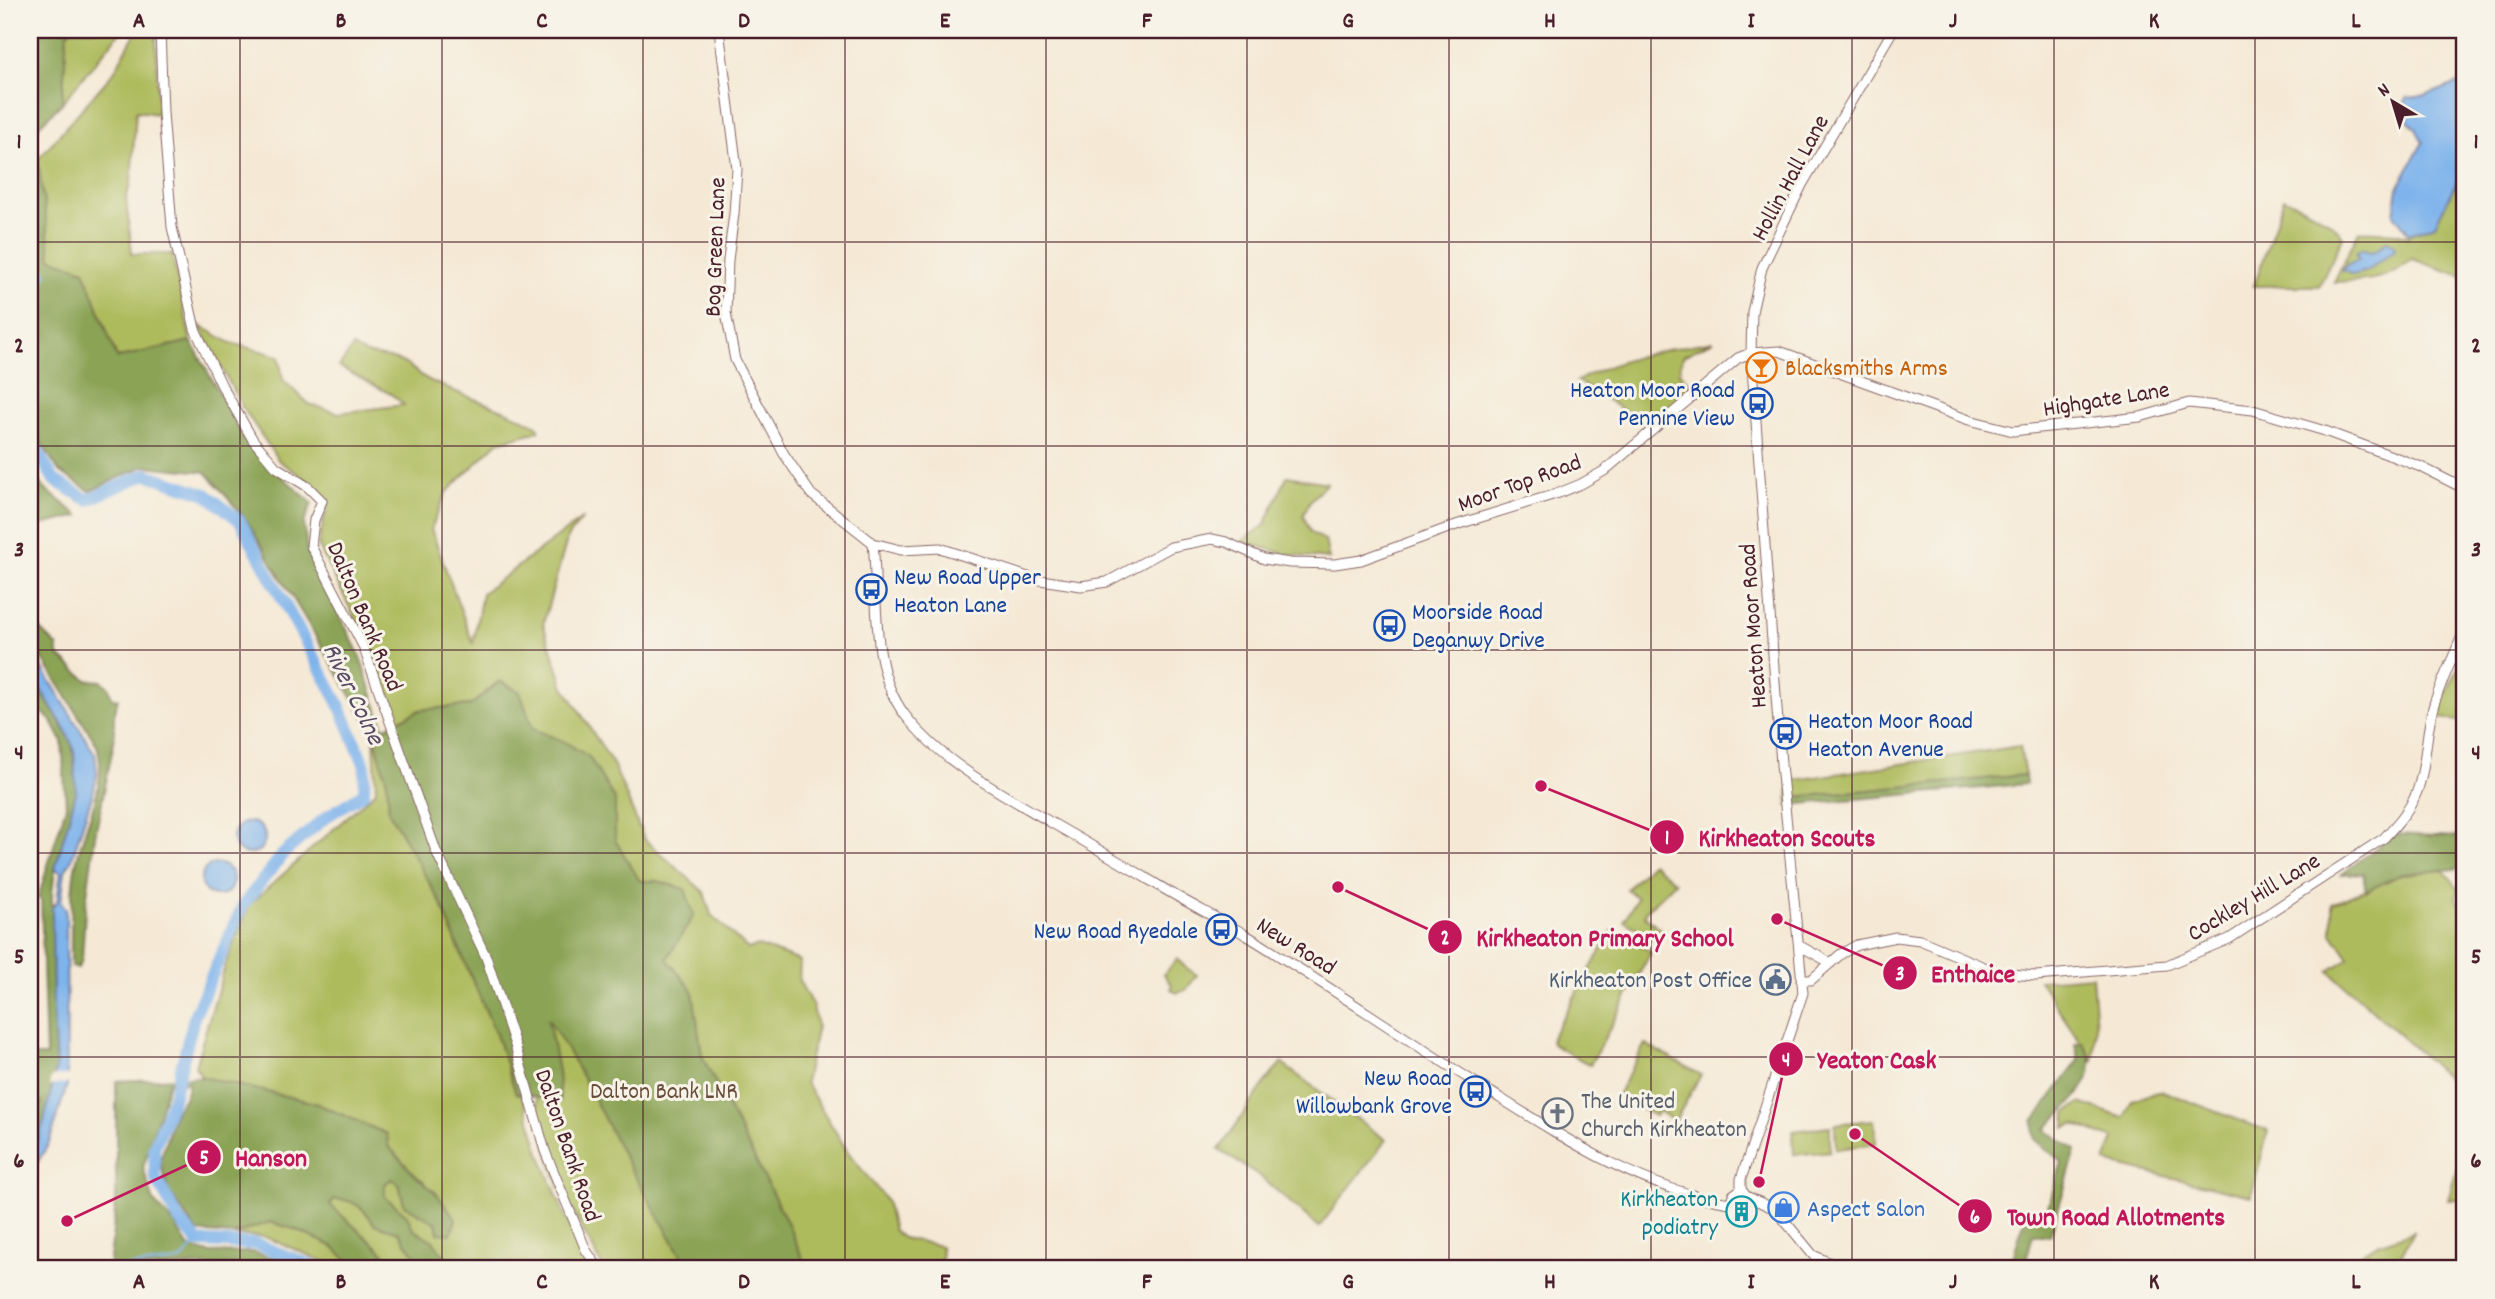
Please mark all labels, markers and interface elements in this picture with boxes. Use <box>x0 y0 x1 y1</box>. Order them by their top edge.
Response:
text: A <box>133 6 145 39</box>
text: B <box>336 6 347 39</box>
text: C <box>536 6 548 39</box>
text: D <box>738 6 750 39</box>
text: E <box>940 6 951 39</box>
text: F <box>1142 6 1153 39</box>
text: G <box>1342 6 1354 39</box>
text: H <box>1544 6 1556 39</box>
text: I <box>1747 6 1755 39</box>
text: J <box>1949 6 1957 39</box>
text: K <box>2149 6 2160 39</box>
text: L <box>2351 6 2361 39</box>
north arrow <box>2358 66 2428 136</box>
text: N <box>2373 78 2397 105</box>
street label: Hollin Hall Lane <box>1744 109 1839 248</box>
text: 1 <box>16 127 22 160</box>
text: 1 <box>2473 127 2479 160</box>
street label: Bog Green Lane <box>698 177 736 317</box>
text: 2 <box>14 331 24 364</box>
text: 2 <box>2471 331 2481 364</box>
bar icon: Blacksmiths Arms <box>1745 350 1779 384</box>
place label: Blacksmiths Arms <box>1785 353 1948 387</box>
street label: Highgate Lane <box>2041 374 2172 428</box>
place label: Heaton Moor Road Pennine View <box>1570 375 1735 437</box>
bus stop icon: Heaton Moor Road Pennine View <box>1741 386 1775 420</box>
street label: Moor Top Road <box>1453 447 1587 523</box>
text: 3 <box>14 535 24 568</box>
text: 3 <box>2471 535 2481 568</box>
street label: Dalton Bank Road <box>316 537 410 697</box>
street label: Heaton Moor Road <box>1732 542 1778 709</box>
place label: New Road Upper Heaton Lane <box>894 562 1041 624</box>
bus stop icon: New Road Upper Heaton Lane <box>854 573 888 607</box>
place label: Moorside Road Deganwy Drive <box>1412 597 1545 659</box>
bus stop icon: Moorside Road Deganwy Drive <box>1372 608 1406 642</box>
water label: River Colne <box>311 637 393 753</box>
place label: Heaton Moor Road Heaton Avenue <box>1808 706 1973 768</box>
bus stop icon: Heaton Moor Road Heaton Avenue <box>1768 717 1802 751</box>
text: 4 <box>14 738 24 771</box>
text: 4 <box>2471 738 2481 771</box>
callout: Kirkheaton Scouts <box>1650 813 1890 860</box>
text: Kirkheaton Scouts <box>1699 822 1876 859</box>
text: 1 <box>1665 825 1669 855</box>
street label: Cockley Hill Lane <box>2182 845 2328 952</box>
street label: New Road <box>1249 910 1342 985</box>
bus stop icon: New Road Ryedale <box>1204 913 1238 947</box>
callout: Kirkheaton Primary School <box>1427 913 1748 960</box>
place label: New Road Ryedale <box>1034 916 1198 950</box>
text: Kirkheaton Primary School <box>1476 922 1734 959</box>
text: 2 <box>1440 925 1450 955</box>
text: 5 <box>14 942 24 975</box>
text: 5 <box>2471 942 2481 975</box>
callout: Enthaice <box>1882 949 2029 996</box>
text: Enthaice <box>1931 958 2015 995</box>
text: 3 <box>1895 961 1905 991</box>
public building icon: Kirkheaton Post Office <box>1758 962 1792 996</box>
place label: Kirkheaton Post Office <box>1549 965 1752 999</box>
callout: Yeaton Cask <box>1768 1035 1950 1082</box>
text: Yeaton Cask <box>1817 1044 1937 1081</box>
text: 4 <box>1782 1047 1790 1077</box>
place label: New Road Willowbank Grove <box>1296 1063 1452 1125</box>
street label: Dalton Bank Road <box>524 1065 608 1227</box>
bus stop icon: New Road Willowbank Grove <box>1458 1074 1492 1108</box>
park label: Dalton Bank LNR <box>590 1076 738 1110</box>
place label: The United Church Kirkheaton <box>1581 1086 1747 1148</box>
church icon: The United Church Kirkheaton <box>1541 1097 1575 1131</box>
callout: Hanson <box>186 1134 321 1181</box>
text: Hanson <box>235 1142 307 1179</box>
text: 5 <box>199 1145 209 1175</box>
text: 6 <box>13 1146 25 1179</box>
text: 6 <box>2470 1146 2482 1179</box>
place label: Kirkheaton podiatry <box>1620 1184 1719 1246</box>
shop icon: Aspect Salon <box>1767 1191 1801 1225</box>
callout: Town Road Allotments <box>1958 1193 2239 1240</box>
place label: Aspect Salon <box>1807 1194 1925 1228</box>
building icon: Kirkheaton podiatry <box>1724 1195 1758 1229</box>
text: Town Road Allotments <box>2007 1201 2225 1238</box>
text: 6 <box>1970 1204 1980 1234</box>
text: A <box>133 1267 145 1299</box>
text: B <box>336 1267 347 1299</box>
text: C <box>536 1267 548 1299</box>
text: D <box>738 1267 750 1299</box>
text: E <box>940 1267 951 1299</box>
text: F <box>1142 1267 1153 1299</box>
text: G <box>1342 1267 1354 1299</box>
text: H <box>1544 1267 1556 1299</box>
text: I <box>1747 1267 1755 1299</box>
text: J <box>1949 1267 1957 1299</box>
text: K <box>2149 1267 2160 1299</box>
text: L <box>2351 1267 2361 1299</box>

